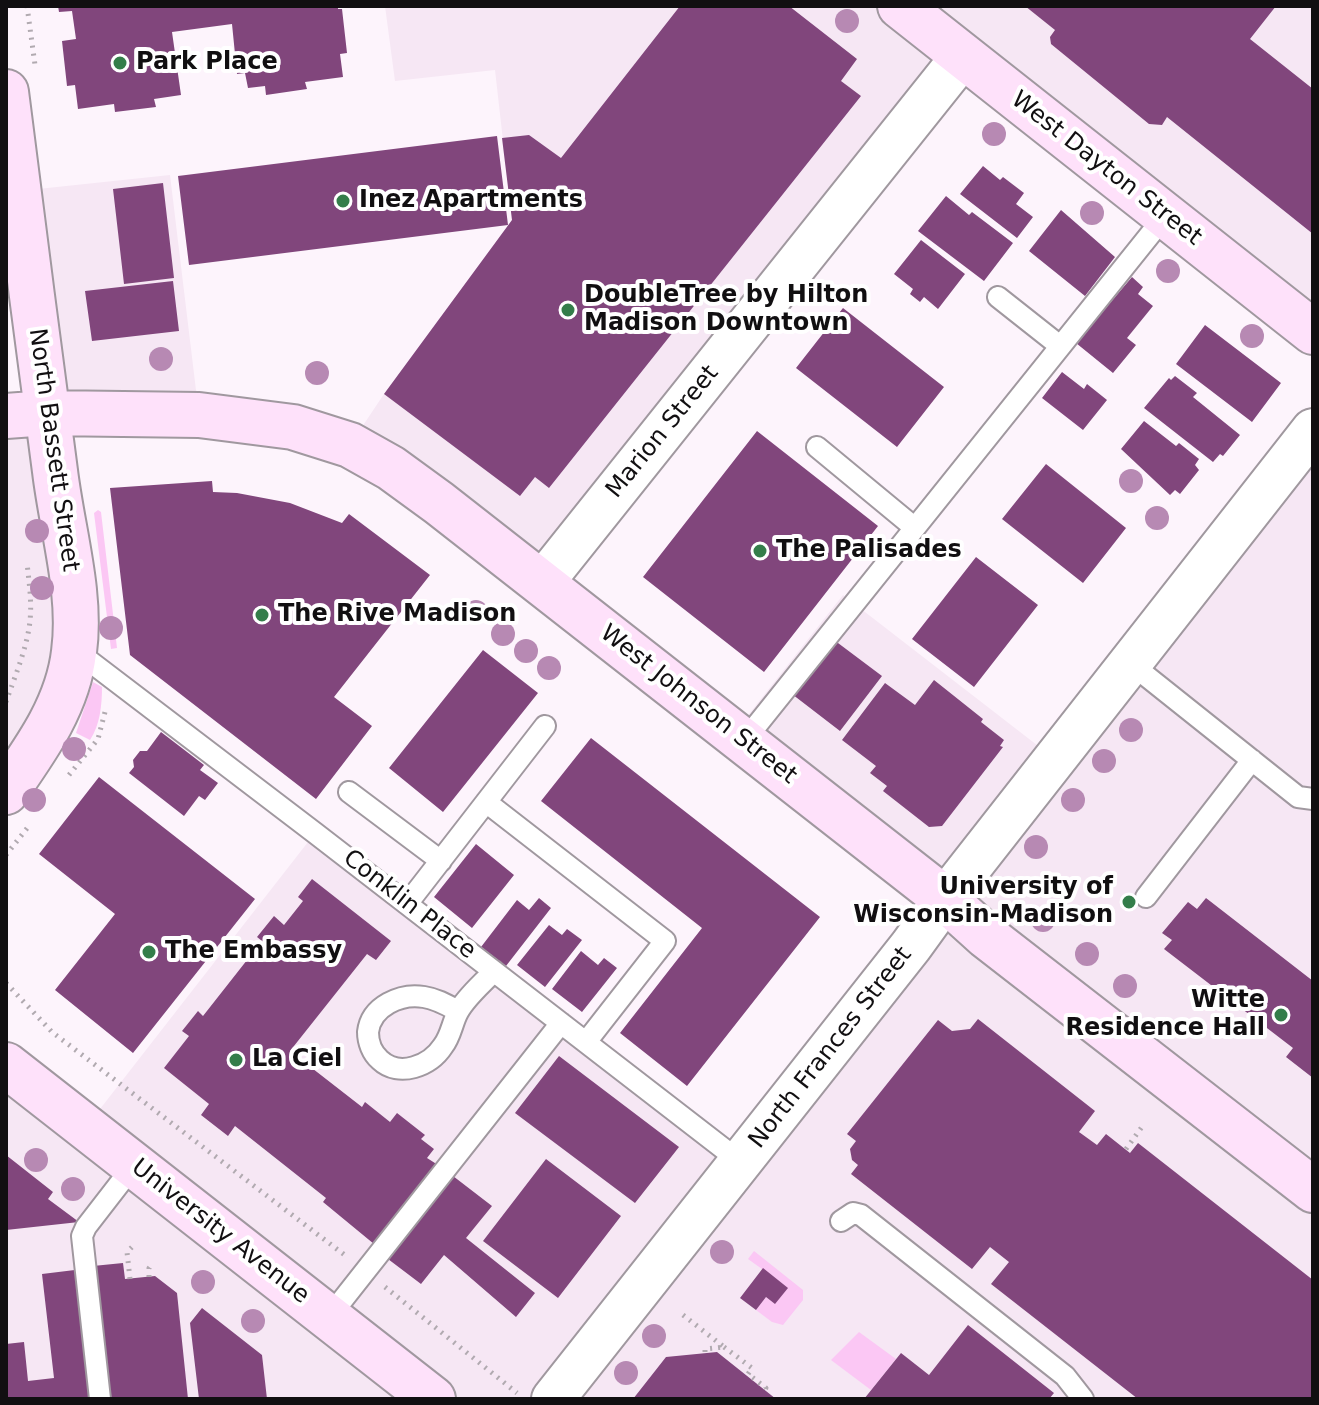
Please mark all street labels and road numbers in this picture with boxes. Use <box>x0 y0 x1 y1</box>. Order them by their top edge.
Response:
street label: West Dayton Street <box>1005 86 1207 252</box>
street label: North Bassett Street <box>22 327 84 573</box>
street label: Marion Street <box>601 360 725 504</box>
street label: West Johnson Street <box>594 619 802 791</box>
street label: Conklin Place <box>337 844 481 966</box>
street label: North Frances Street <box>743 942 919 1154</box>
street label: University Avenue <box>125 1154 315 1310</box>

